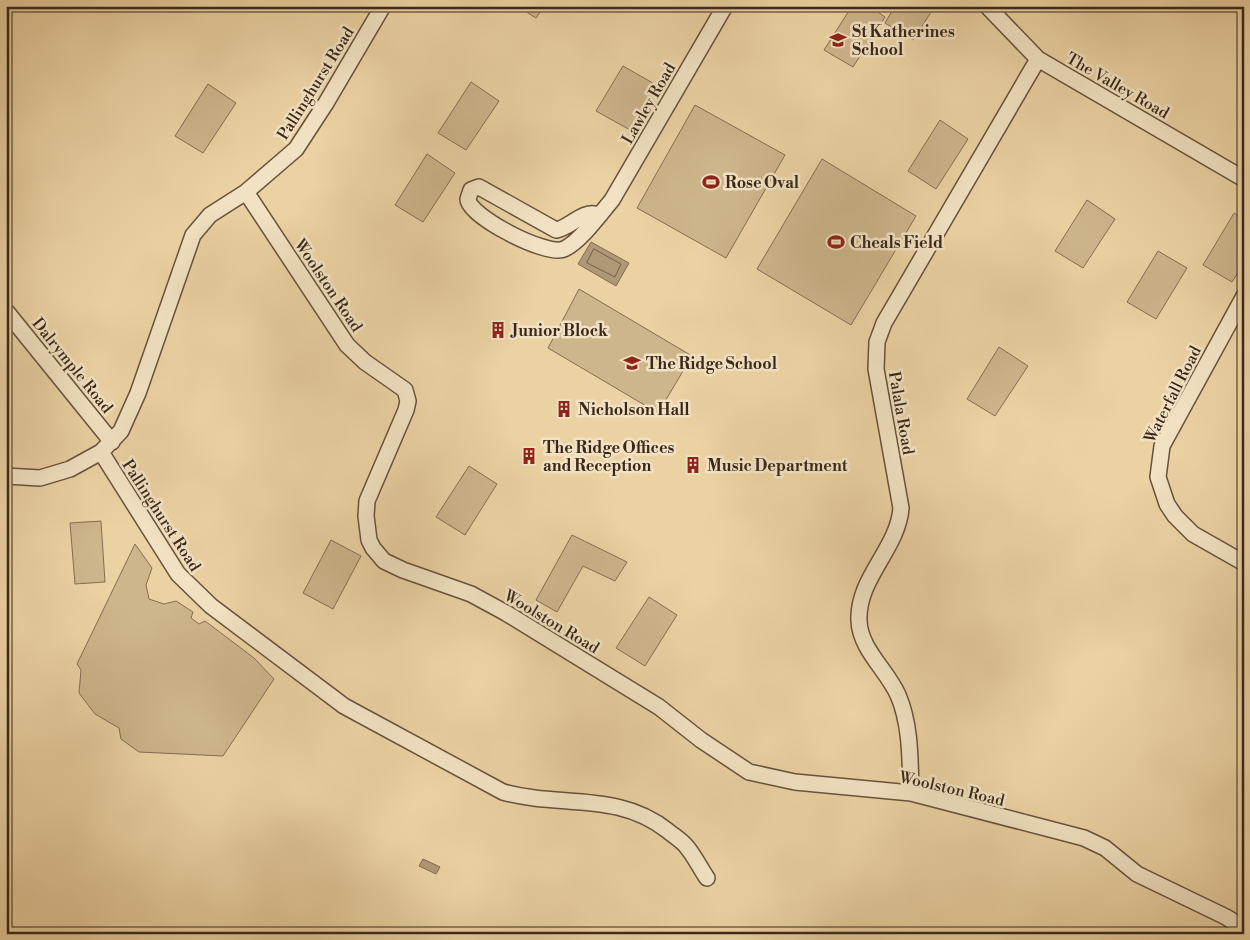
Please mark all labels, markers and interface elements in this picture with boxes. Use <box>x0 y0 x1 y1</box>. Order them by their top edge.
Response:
place label: St Katherines School <box>852 22 955 60</box>
street label: Pallinghurst Road <box>273 23 359 144</box>
school or university icon: St Katherines School <box>828 30 848 50</box>
street label: The Valley Road <box>1062 48 1173 123</box>
street label: Lawley Road <box>618 59 680 148</box>
sports icon: Rose Oval <box>701 172 721 192</box>
place label: Rose Oval <box>725 173 800 193</box>
sports icon: Cheals Field <box>826 232 846 252</box>
place label: Cheals Field <box>850 233 943 253</box>
street label: Woolston Road <box>289 234 367 336</box>
street label: Dalrymple Road <box>28 314 117 417</box>
building icon: Junior Block <box>488 320 508 340</box>
place label: Junior Block <box>510 321 609 341</box>
street label: Waterfall Road <box>1139 343 1206 447</box>
school or university icon: The Ridge School <box>622 353 642 373</box>
place label: The Ridge School <box>646 354 778 374</box>
street label: Palala Road <box>884 370 918 456</box>
building icon: Nicholson Hall <box>554 399 574 419</box>
place label: Nicholson Hall <box>578 400 690 420</box>
place label: The Ridge Offices and Reception <box>543 438 674 476</box>
building icon: The Ridge Offices and Reception <box>519 446 539 466</box>
building icon: Music Department <box>683 455 703 475</box>
street label: Pallinghurst Road <box>117 456 205 575</box>
place label: Music Department <box>707 456 848 476</box>
street label: Woolston Road <box>499 585 603 658</box>
street label: Woolston Road <box>896 767 1006 811</box>

